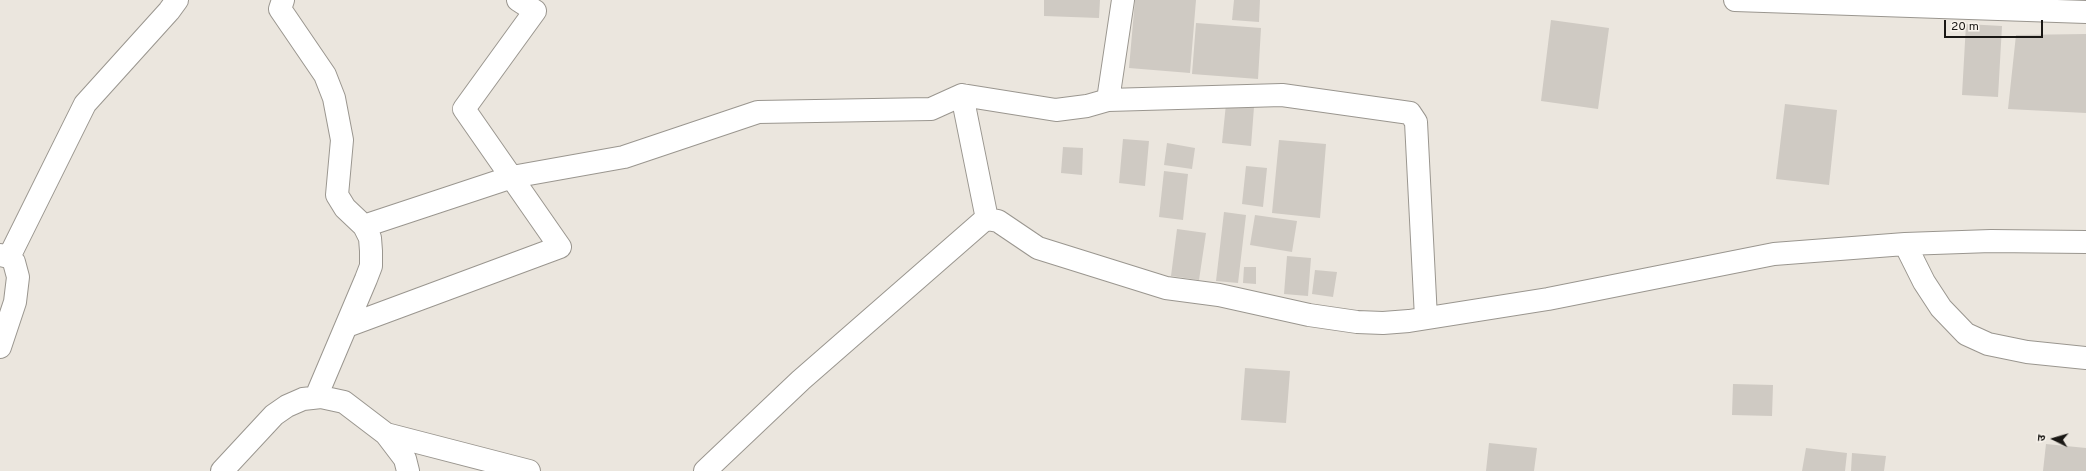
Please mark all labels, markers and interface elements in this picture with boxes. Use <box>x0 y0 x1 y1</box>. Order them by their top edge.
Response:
scale bar <box>1946 12 2045 38</box>
text: 20 m <box>1951 19 1979 35</box>
north arrow <box>2034 419 2074 459</box>
text: उ <box>2035 434 2049 442</box>

